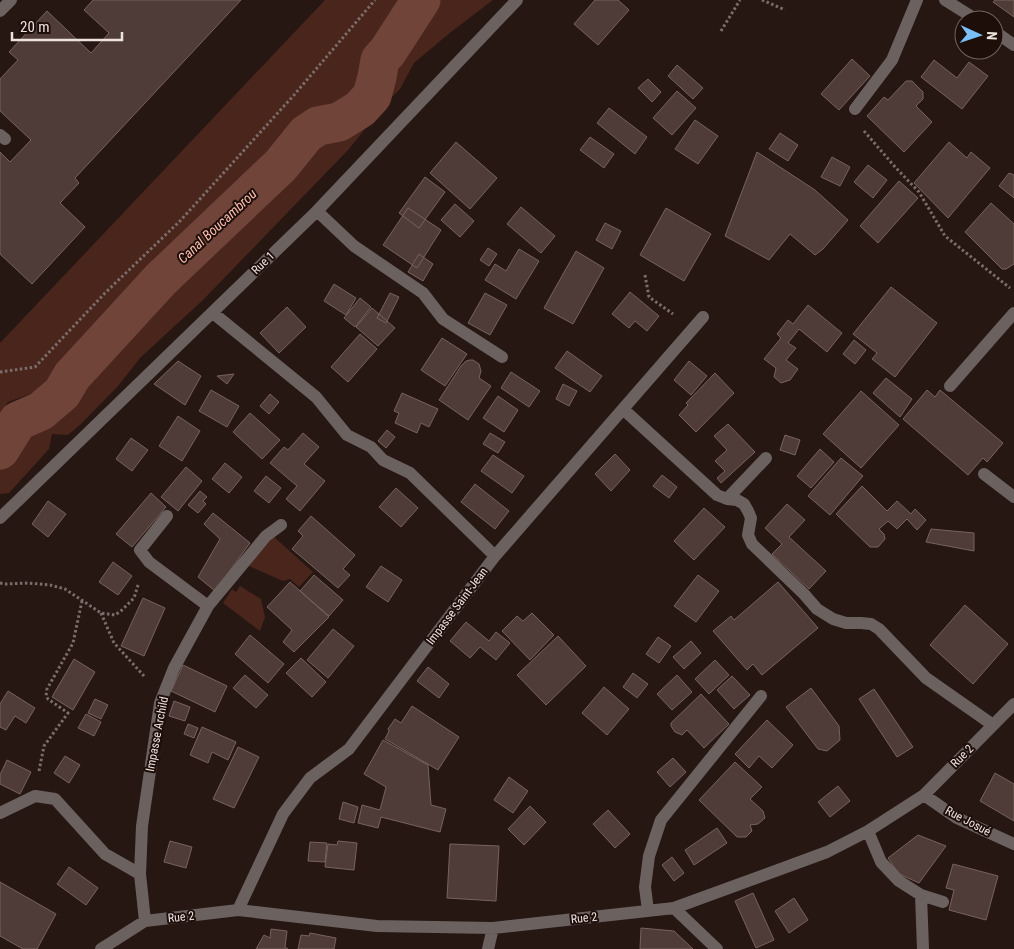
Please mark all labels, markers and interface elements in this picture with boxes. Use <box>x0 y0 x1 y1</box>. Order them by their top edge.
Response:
scale bar <box>12 10 122 42</box>
north arrow <box>954 10 1004 60</box>
text: 20 m <box>20 18 50 36</box>
text: N <box>984 31 1000 40</box>
water label: Canal Boucambrou <box>174 185 260 266</box>
street label: Rue 1 <box>249 249 277 277</box>
street label: Impasse Saint-Jean <box>423 564 491 647</box>
street label: Impasse Archild <box>143 695 171 773</box>
street label: Rue 2 <box>948 742 976 770</box>
street label: Rue Josué <box>943 803 993 839</box>
street label: Rue 2 <box>167 909 195 925</box>
street label: Rue 2 <box>570 910 598 926</box>

